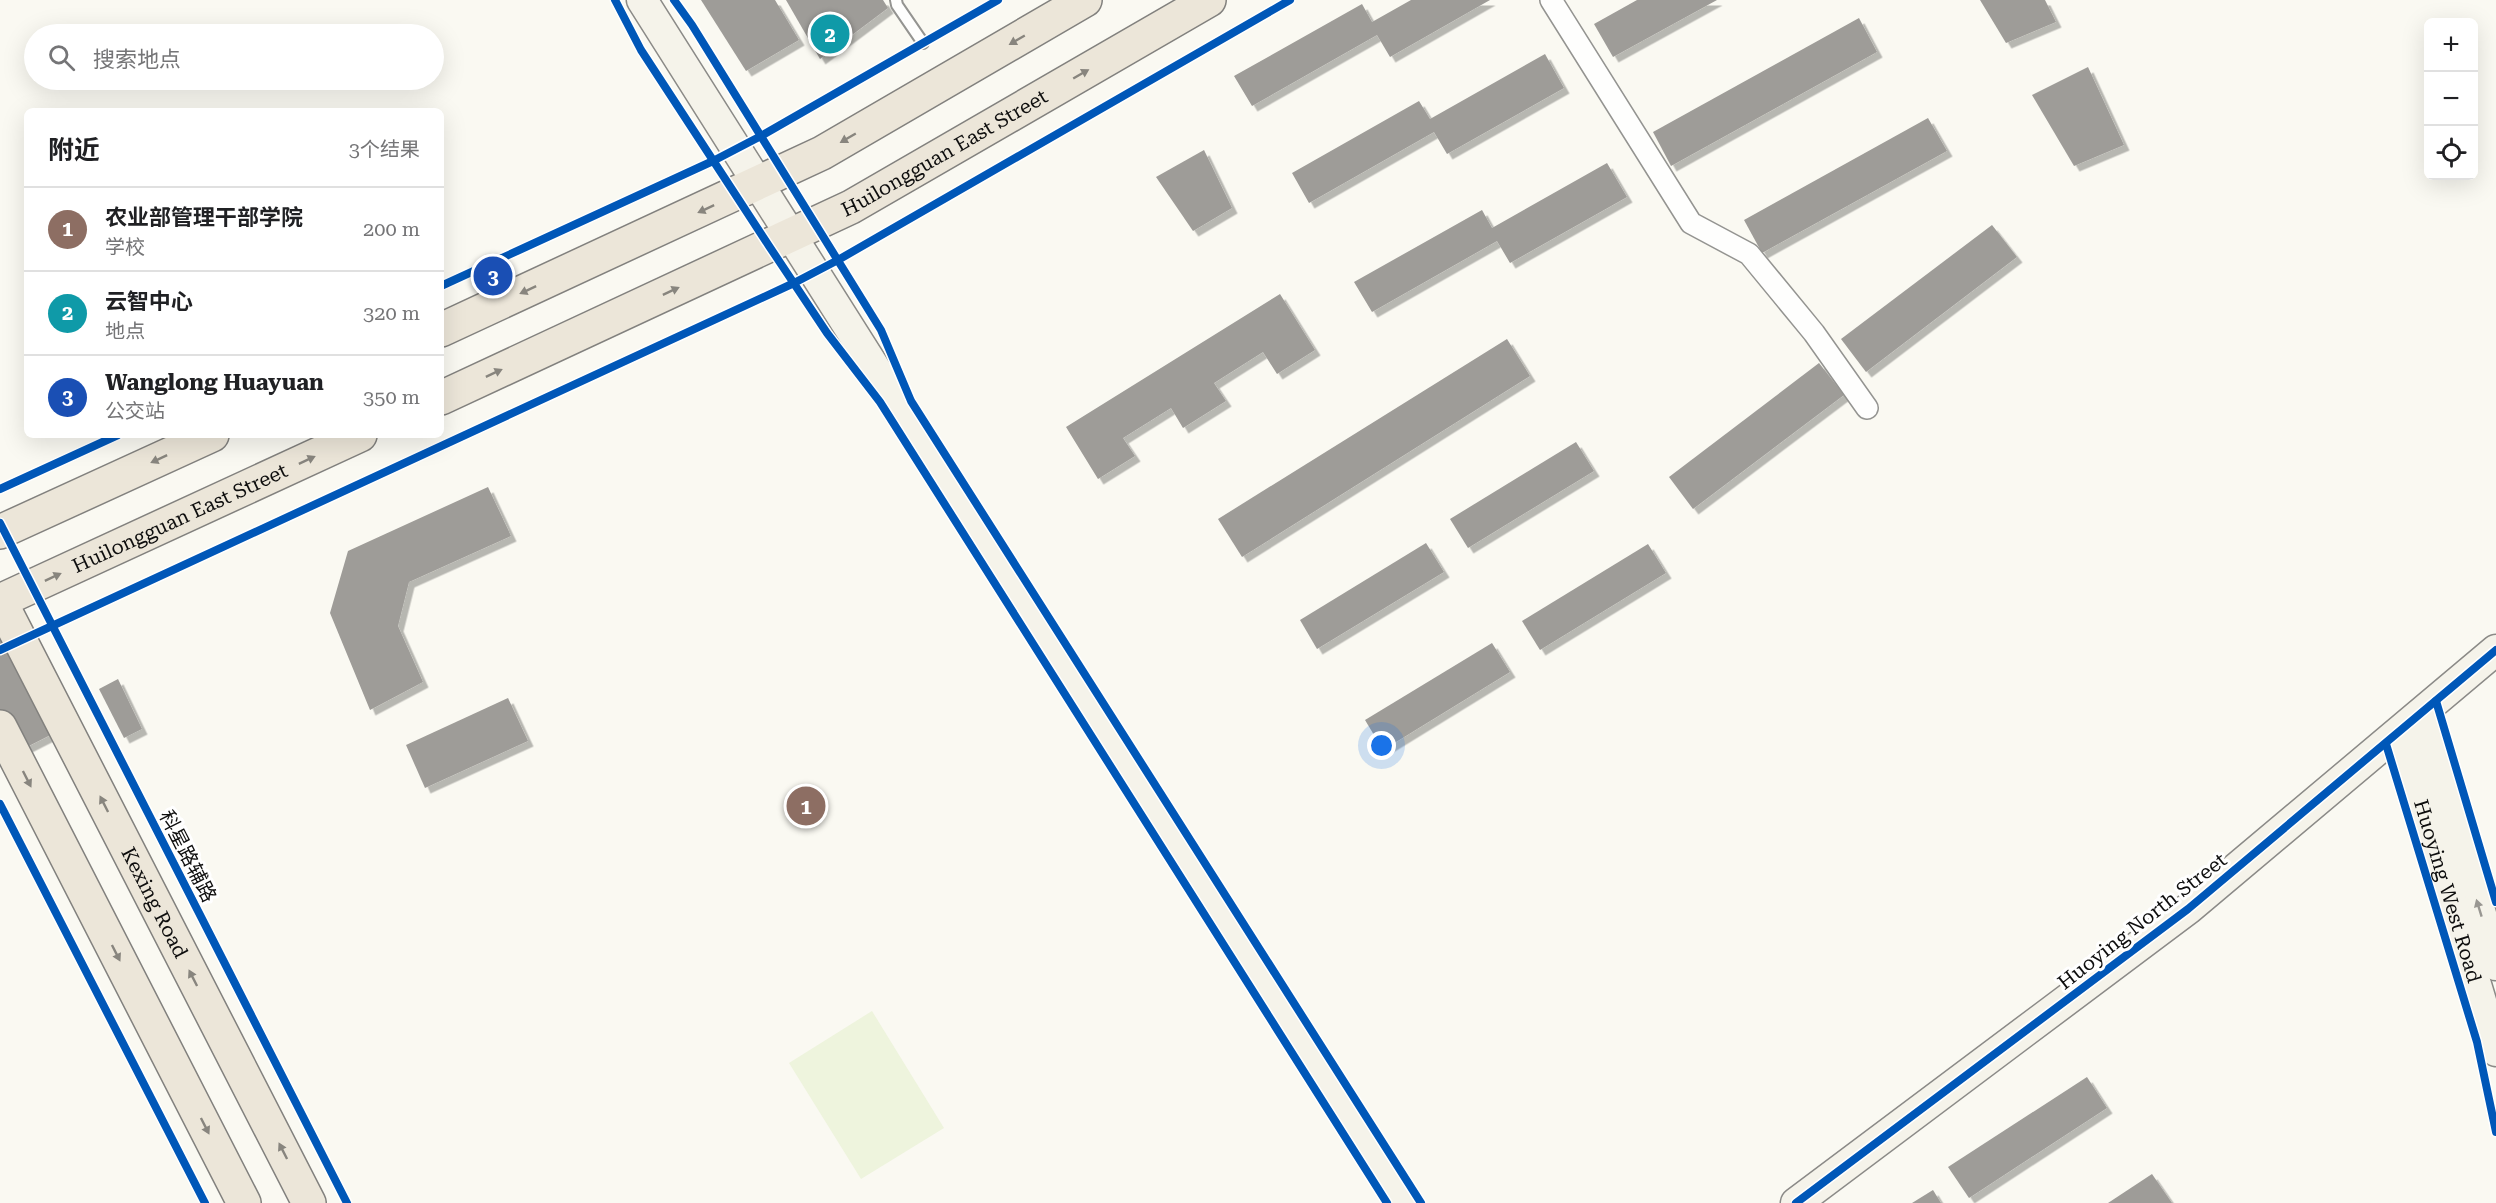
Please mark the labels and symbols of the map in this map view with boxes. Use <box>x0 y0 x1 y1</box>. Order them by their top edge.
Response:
pin: 2 <box>810 12 850 57</box>
one-way arrow <box>1008 35 1025 45</box>
one-way arrow <box>1073 69 1090 79</box>
street label: Huilongguan East Street <box>837 84 1052 222</box>
one-way arrow <box>839 133 856 143</box>
one-way arrow <box>697 204 714 213</box>
pin: 3 <box>474 254 512 298</box>
one-way arrow <box>520 286 537 295</box>
one-way arrow <box>663 287 680 296</box>
one-way arrow <box>486 369 503 378</box>
one-way arrow <box>151 455 168 464</box>
one-way arrow <box>298 455 315 464</box>
street label: Huilongguan East Street <box>68 458 292 578</box>
one-way arrow <box>45 572 62 581</box>
your location <box>1367 731 1396 760</box>
one-way arrow <box>22 771 32 788</box>
pin: 1 <box>786 784 826 828</box>
one-way arrow <box>99 796 109 813</box>
street label: Huoying West Road <box>2409 796 2487 986</box>
street label: 科星路辅路 <box>155 806 221 906</box>
street label: Kexing Road <box>116 843 193 962</box>
street label: Huoying North Street <box>2053 847 2232 994</box>
one-way arrow <box>2474 899 2483 917</box>
one-way arrow <box>111 944 121 961</box>
one-way arrow <box>189 969 198 986</box>
one-way arrow <box>200 1118 210 1135</box>
one-way arrow <box>278 1142 288 1160</box>

